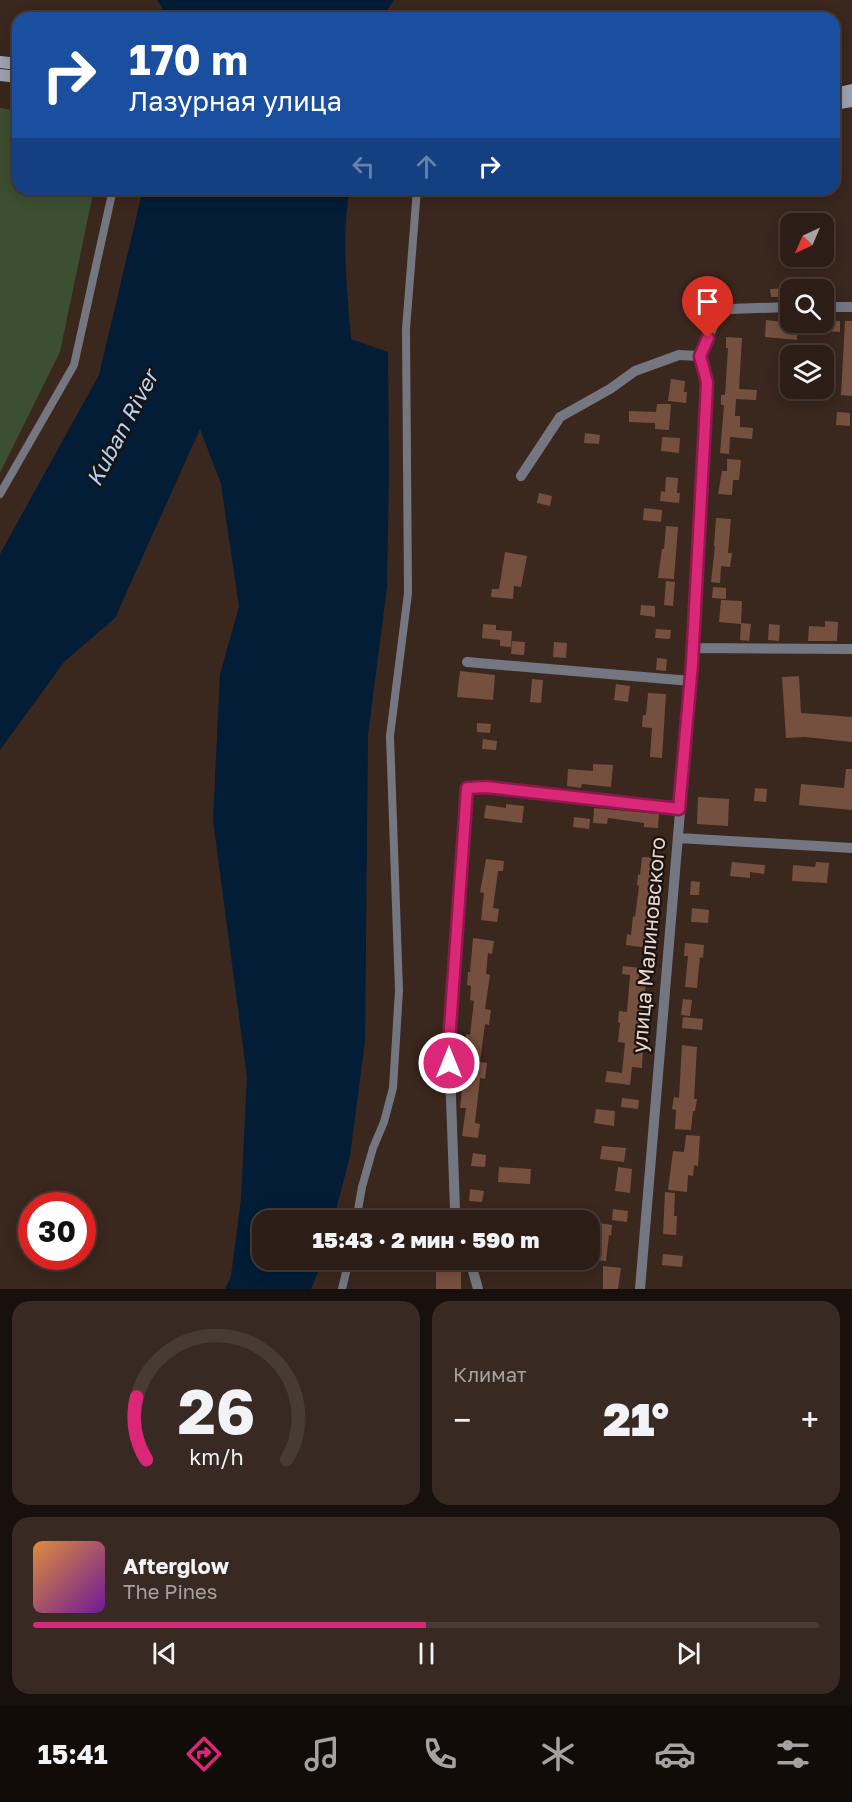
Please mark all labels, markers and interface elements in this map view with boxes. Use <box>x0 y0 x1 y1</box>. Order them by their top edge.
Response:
text: 170 m <box>129 34 248 84</box>
icon: right <box>30 36 108 114</box>
text: Лазурная улица <box>129 85 342 117</box>
icon: left <box>347 150 380 183</box>
icon: ahead <box>410 150 443 183</box>
icon: right <box>473 150 506 183</box>
north arrow <box>780 213 834 267</box>
map controls <box>780 213 834 399</box>
pin <box>682 276 733 338</box>
button: search <box>780 279 834 333</box>
icon: arrive <box>691 285 724 318</box>
button: layers <box>780 345 834 399</box>
water label: Kuban River <box>80 362 165 490</box>
street label: улица Малиновского <box>626 836 670 1054</box>
position arrow <box>417 1031 481 1095</box>
speed limit sign: 30 <box>18 1192 96 1270</box>
text: 15:43 · 2 мин · 590 m <box>313 1226 540 1253</box>
text: Климат <box>453 1362 527 1386</box>
text: 26 <box>177 1373 255 1448</box>
text: 21° <box>603 1392 669 1446</box>
text: − <box>453 1400 471 1439</box>
text: + <box>801 1400 819 1439</box>
text: km/h <box>189 1444 243 1470</box>
text: Afterglow <box>123 1552 229 1579</box>
text: The Pines <box>123 1579 217 1603</box>
icon: previous <box>148 1637 181 1670</box>
icon: pause <box>410 1637 443 1670</box>
icon: next <box>672 1637 705 1670</box>
icon: directions <box>183 1733 225 1775</box>
icon: music <box>301 1733 343 1775</box>
icon: phone <box>419 1733 461 1775</box>
icon: climate <box>537 1733 579 1775</box>
icon: car <box>654 1733 696 1775</box>
icon: filters <box>772 1733 814 1775</box>
text: 15:41 <box>38 1738 108 1770</box>

